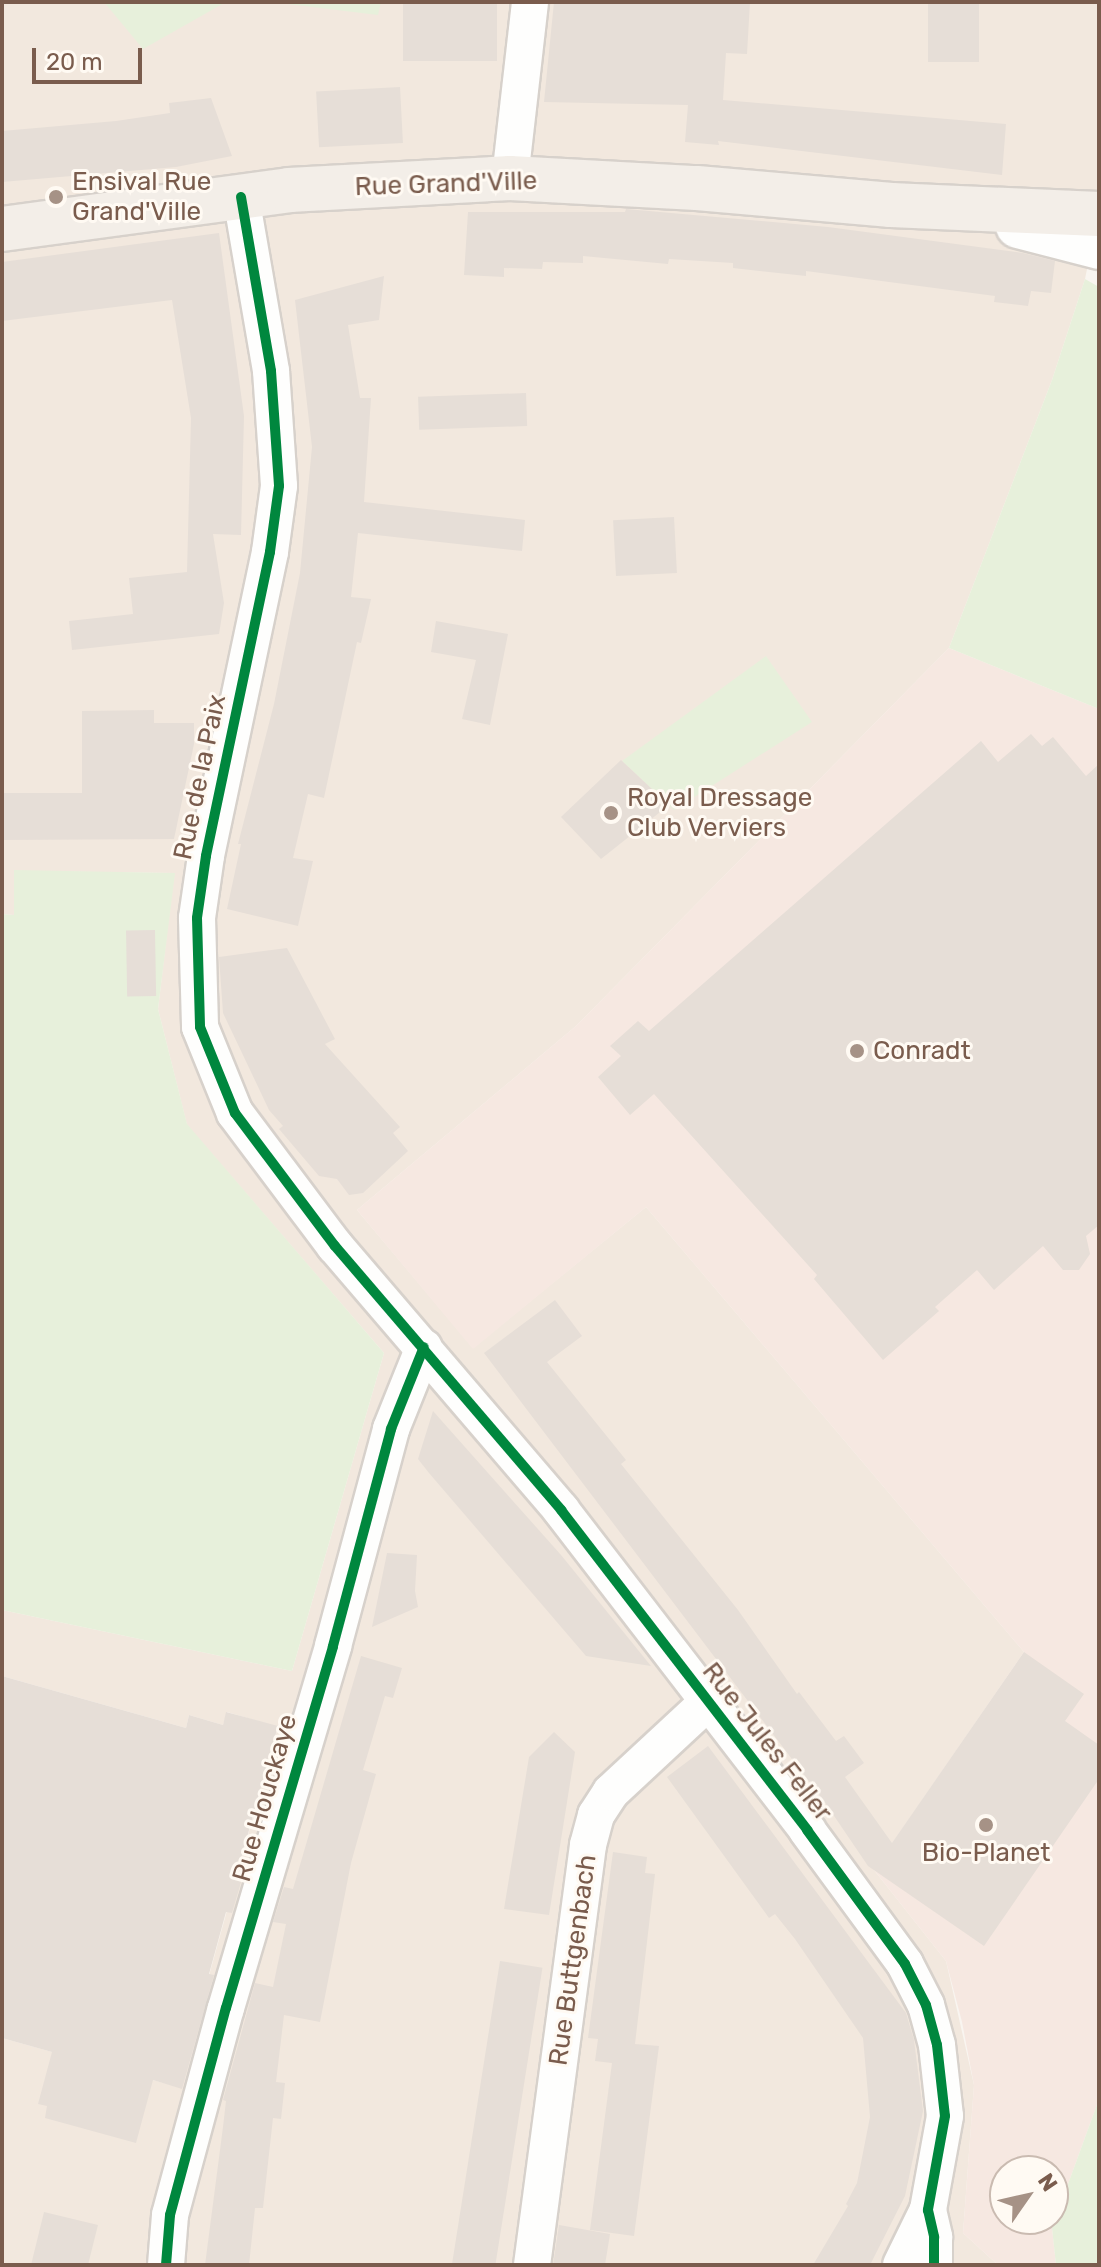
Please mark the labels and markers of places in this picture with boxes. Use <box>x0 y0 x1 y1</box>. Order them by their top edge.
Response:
place label: Ensival Rue Grand'Ville <box>72 166 211 228</box>
marker: Ensival Rue Grand'Ville <box>47 188 65 206</box>
place label: Royal Dressage Club Verviers <box>627 782 812 844</box>
marker: Royal Dressage Club Verviers <box>602 804 620 822</box>
place label: Conradt <box>873 1035 971 1067</box>
marker: Conradt <box>848 1042 866 1060</box>
marker: Bio-Planet <box>977 1816 995 1834</box>
place label: Bio-Planet <box>922 1837 1050 1869</box>

